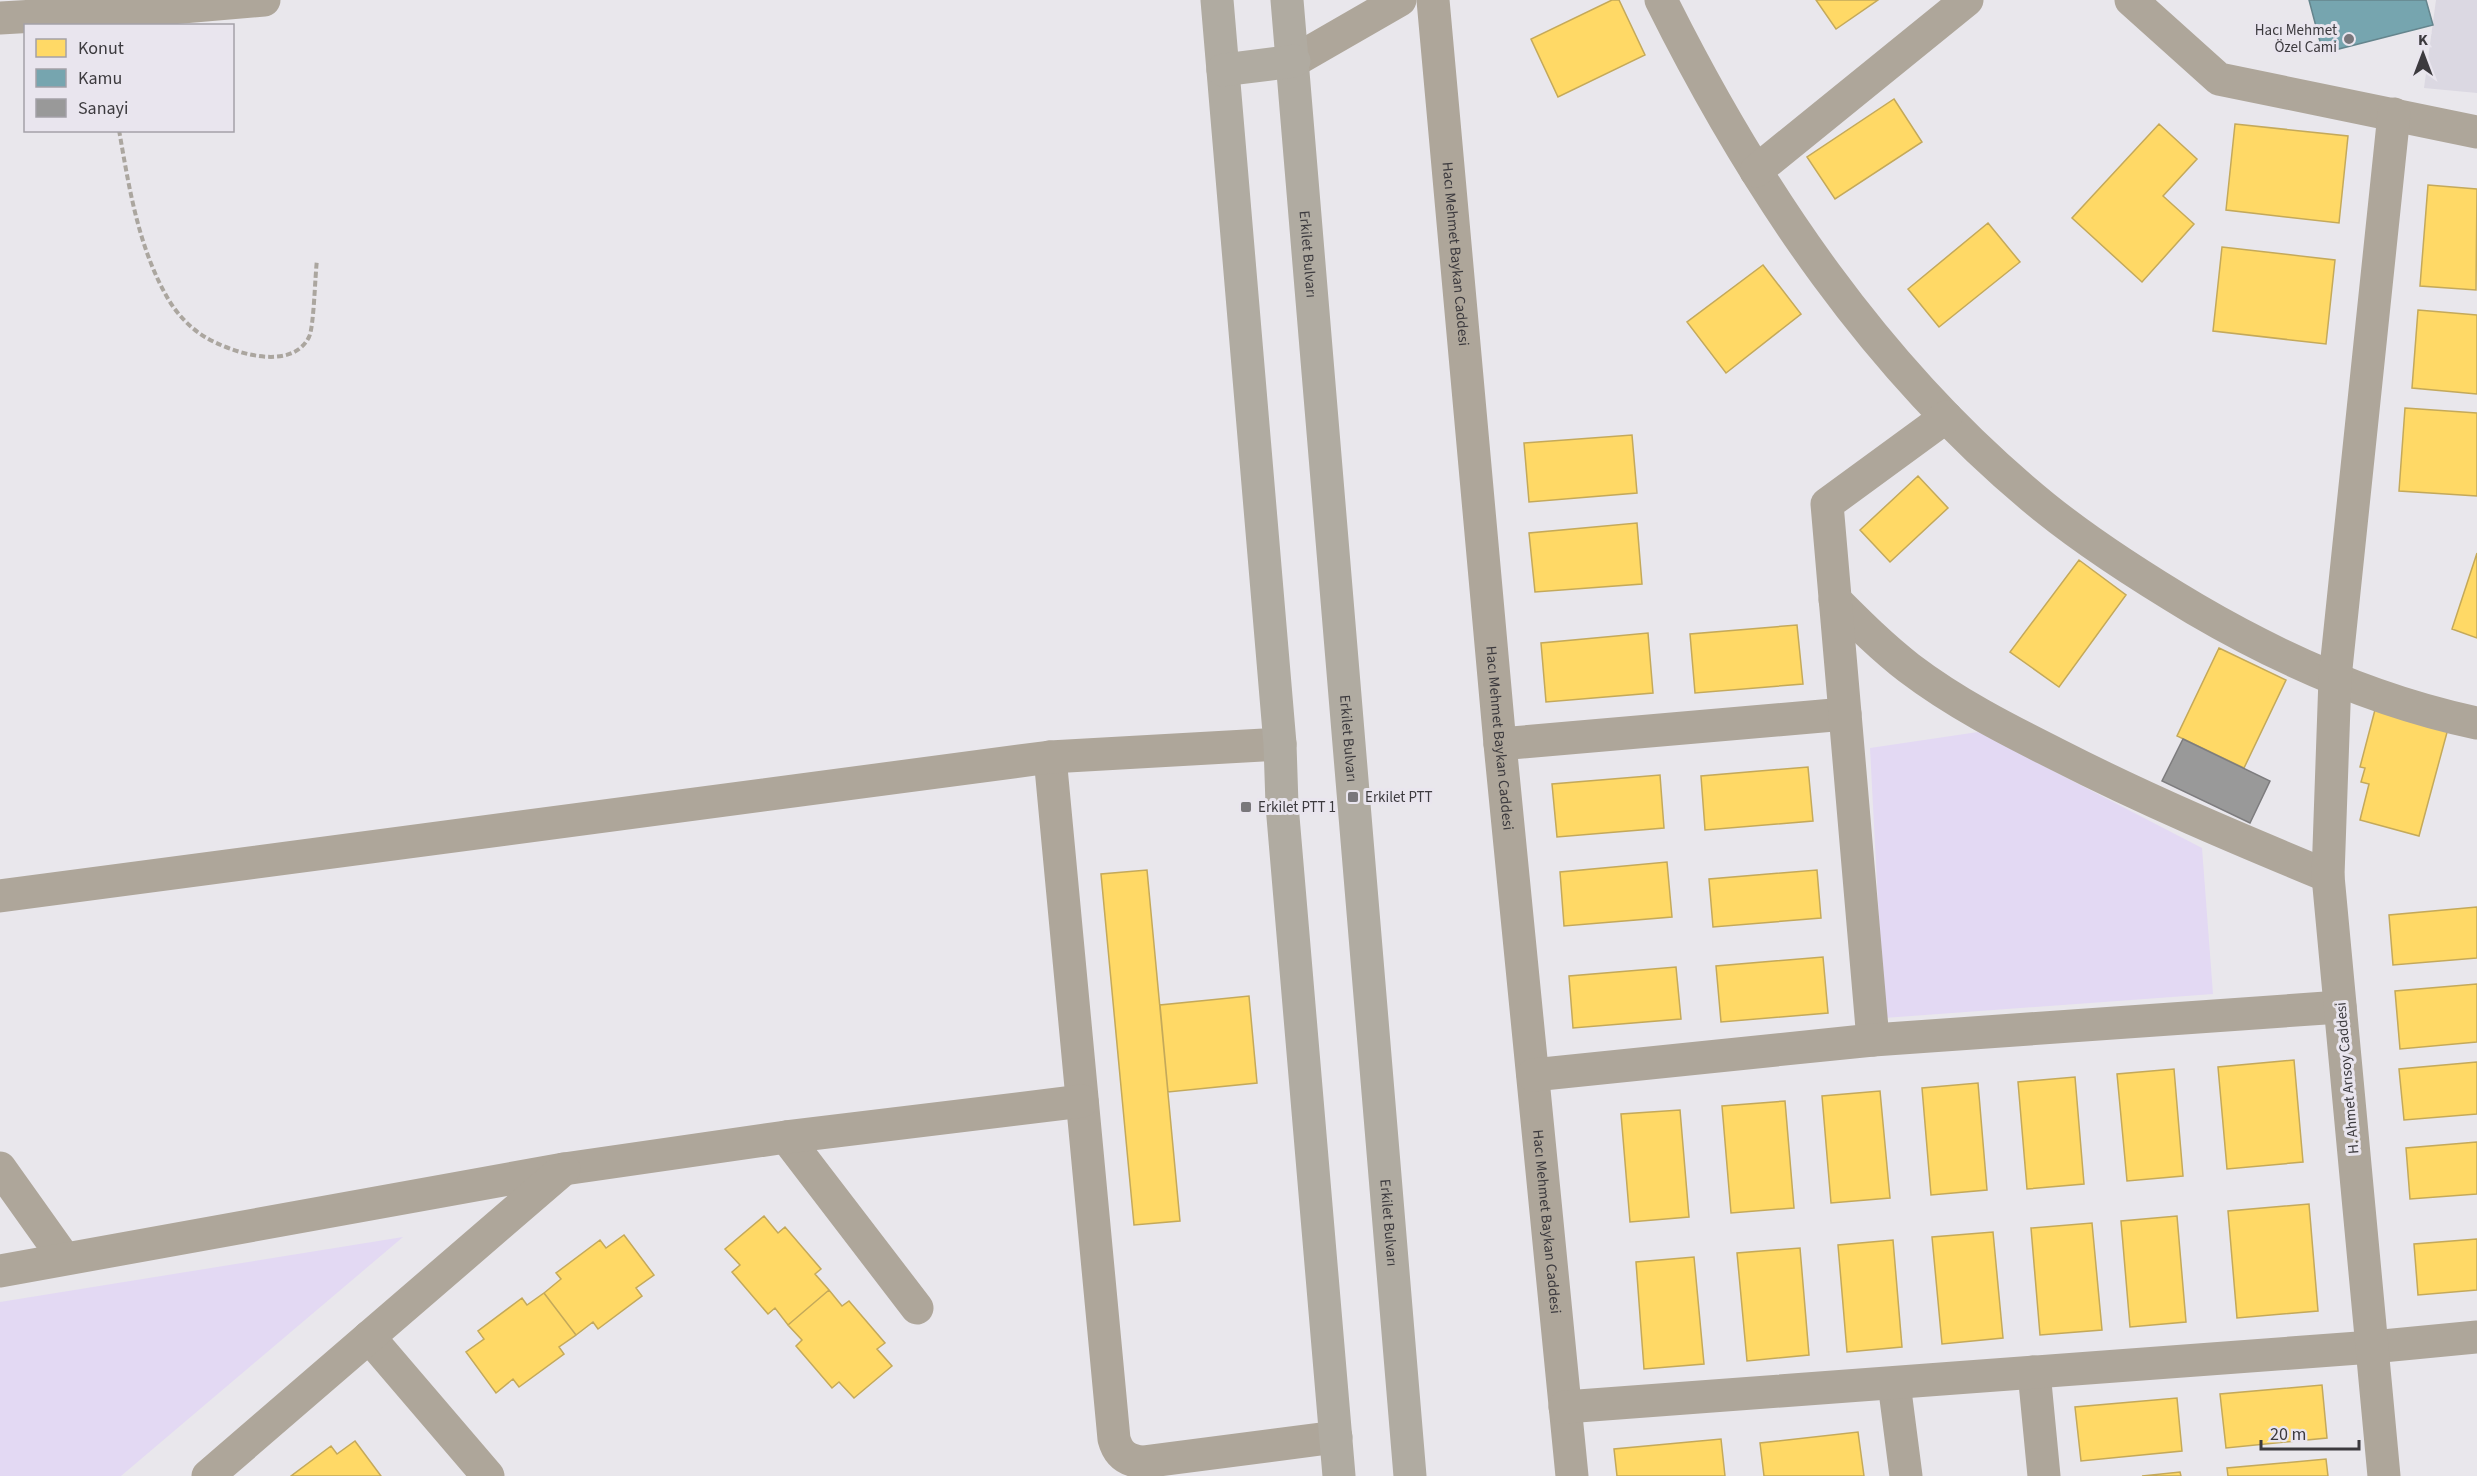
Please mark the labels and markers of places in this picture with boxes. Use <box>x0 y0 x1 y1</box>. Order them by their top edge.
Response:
place label: Hacı Mehmet Özel Cami <box>2255 20 2337 58</box>
marker: Hacı Mehmet Özel Cami <box>2342 32 2356 46</box>
place label: Erkilet PTT <box>1365 787 1433 808</box>
marker: Erkilet PTT <box>1346 790 1360 804</box>
place label: Erkilet PTT 1 <box>1258 797 1336 818</box>
marker: Erkilet PTT 1 <box>1239 800 1253 814</box>

